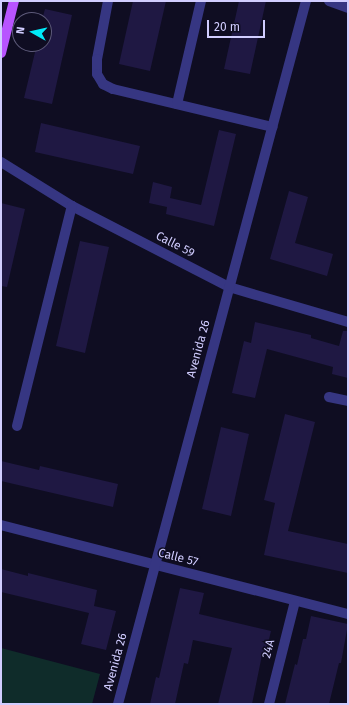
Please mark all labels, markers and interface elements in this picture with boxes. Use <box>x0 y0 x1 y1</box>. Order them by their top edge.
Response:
north arrow <box>12 12 52 52</box>
scale bar <box>209 12 267 38</box>
text: 20 m <box>214 20 240 34</box>
text: N <box>14 26 28 35</box>
street label: Calle 59 <box>153 229 197 261</box>
street label: Avenida 26 <box>184 319 214 379</box>
street label: Calle 57 <box>156 546 200 570</box>
street label: Avenida 26 <box>101 632 131 692</box>
street label: 24A <box>260 638 278 660</box>

